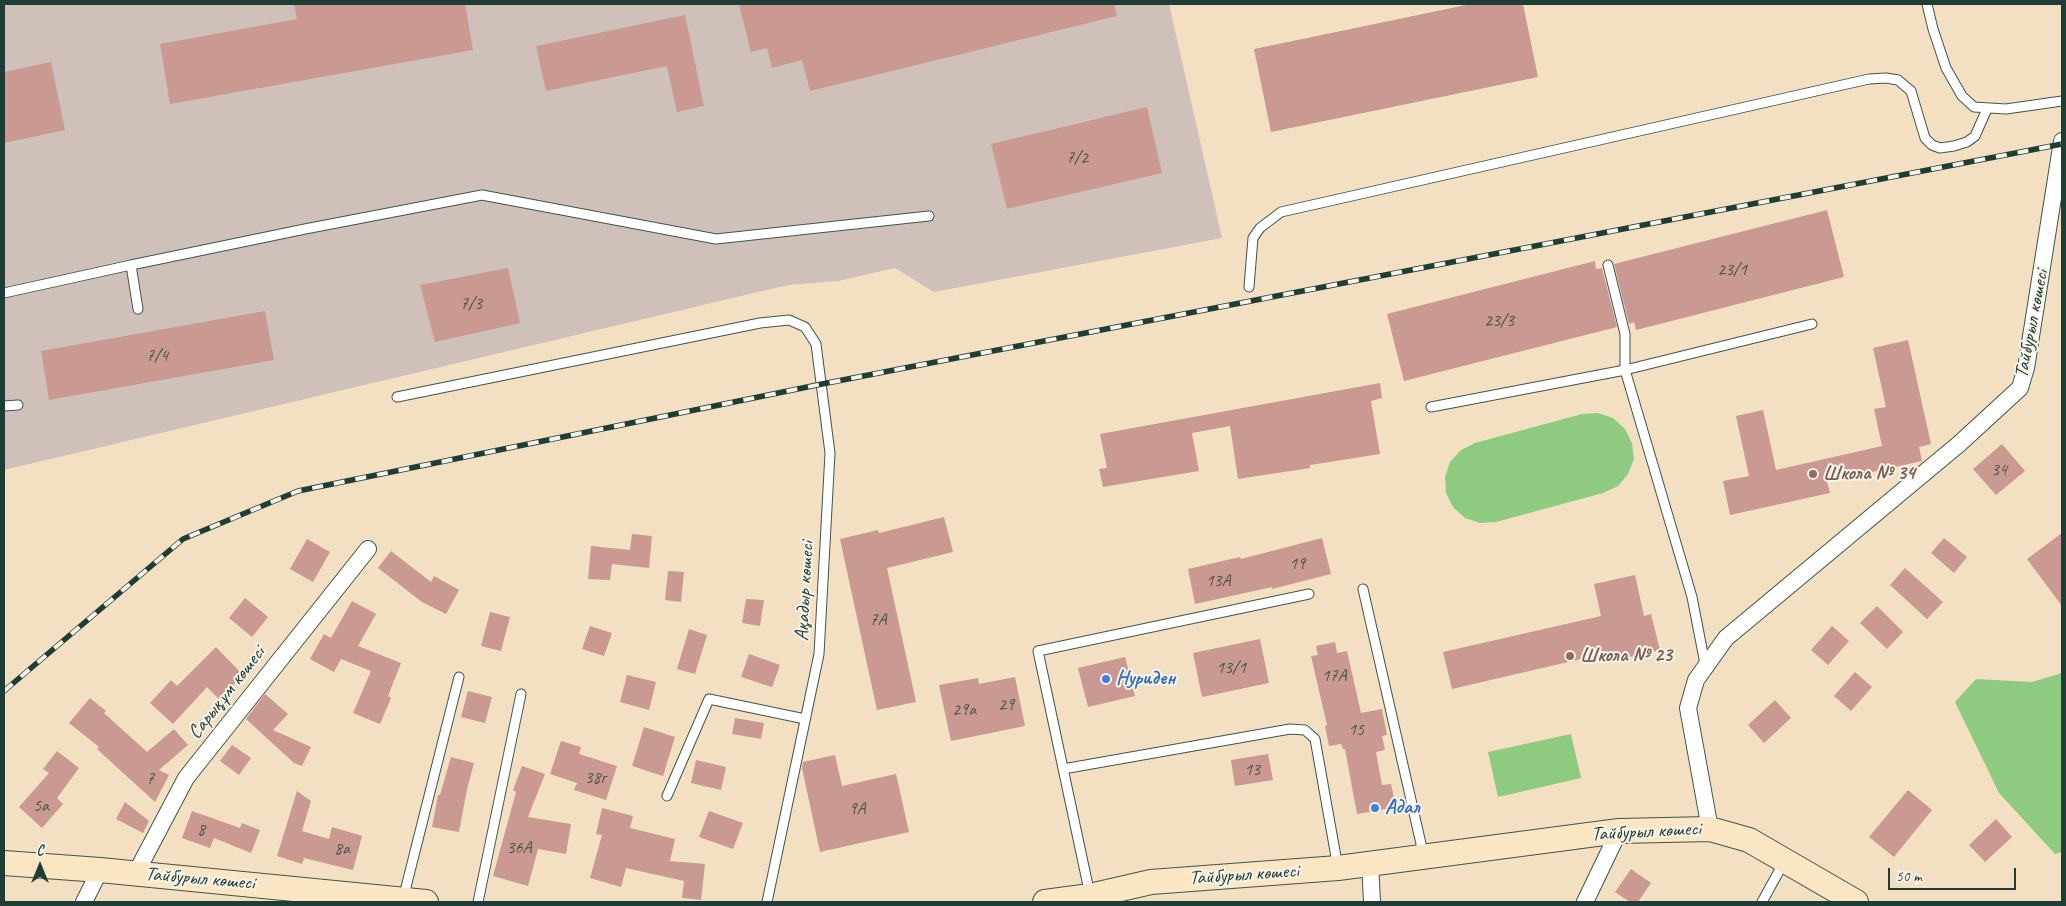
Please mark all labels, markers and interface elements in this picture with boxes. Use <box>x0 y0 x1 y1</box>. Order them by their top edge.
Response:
house number: 7/2 <box>1066 147 1088 169</box>
house number: 23/1 <box>1717 259 1747 281</box>
street label: Тайбурыл көшесі <box>2010 268 2054 380</box>
house number: 7/3 <box>460 293 482 315</box>
house number: 23/3 <box>1484 310 1514 332</box>
house number: 7/4 <box>146 345 168 367</box>
house number: 34 <box>1991 459 2007 481</box>
place label: Школа № 34 <box>1823 462 1915 486</box>
marker: Школа № 34 <box>1807 468 1819 480</box>
street label: Ақадыр көшесі <box>790 540 820 642</box>
house number: 19 <box>1289 553 1305 575</box>
house number: 13А <box>1205 570 1231 592</box>
house number: 7А <box>869 609 887 631</box>
street label: Сарықұм көшесі <box>183 642 271 744</box>
place label: Школа № 23 <box>1580 644 1672 668</box>
marker: Школа № 23 <box>1564 650 1576 662</box>
house number: 13/1 <box>1216 657 1246 679</box>
house number: 17А <box>1321 665 1347 687</box>
place label: Нуриден <box>1116 667 1176 691</box>
marker: Нуриден <box>1100 673 1112 685</box>
house number: 29 <box>998 694 1014 716</box>
house number: 29а <box>952 699 976 721</box>
house number: 15 <box>1348 719 1364 741</box>
house number: 13 <box>1244 759 1260 781</box>
house number: 38г <box>584 767 606 789</box>
house number: 7 <box>146 768 154 790</box>
house number: 5а <box>33 795 49 817</box>
place label: Адал <box>1385 796 1420 820</box>
house number: 9А <box>848 798 866 820</box>
marker: Адал <box>1369 802 1381 814</box>
street label: Тайбурыл көшесі <box>1590 817 1702 847</box>
house number: 8 <box>197 819 205 841</box>
house number: 36А <box>506 837 532 859</box>
house number: 8а <box>334 838 350 860</box>
north arrow <box>15 841 65 891</box>
text: С <box>37 842 43 859</box>
scale bar <box>1891 858 2018 890</box>
street label: Тайбурыл көшесі <box>1188 859 1300 891</box>
street label: Тайбурыл көшесі <box>144 862 256 896</box>
text: 50 m <box>1896 867 1922 886</box>

